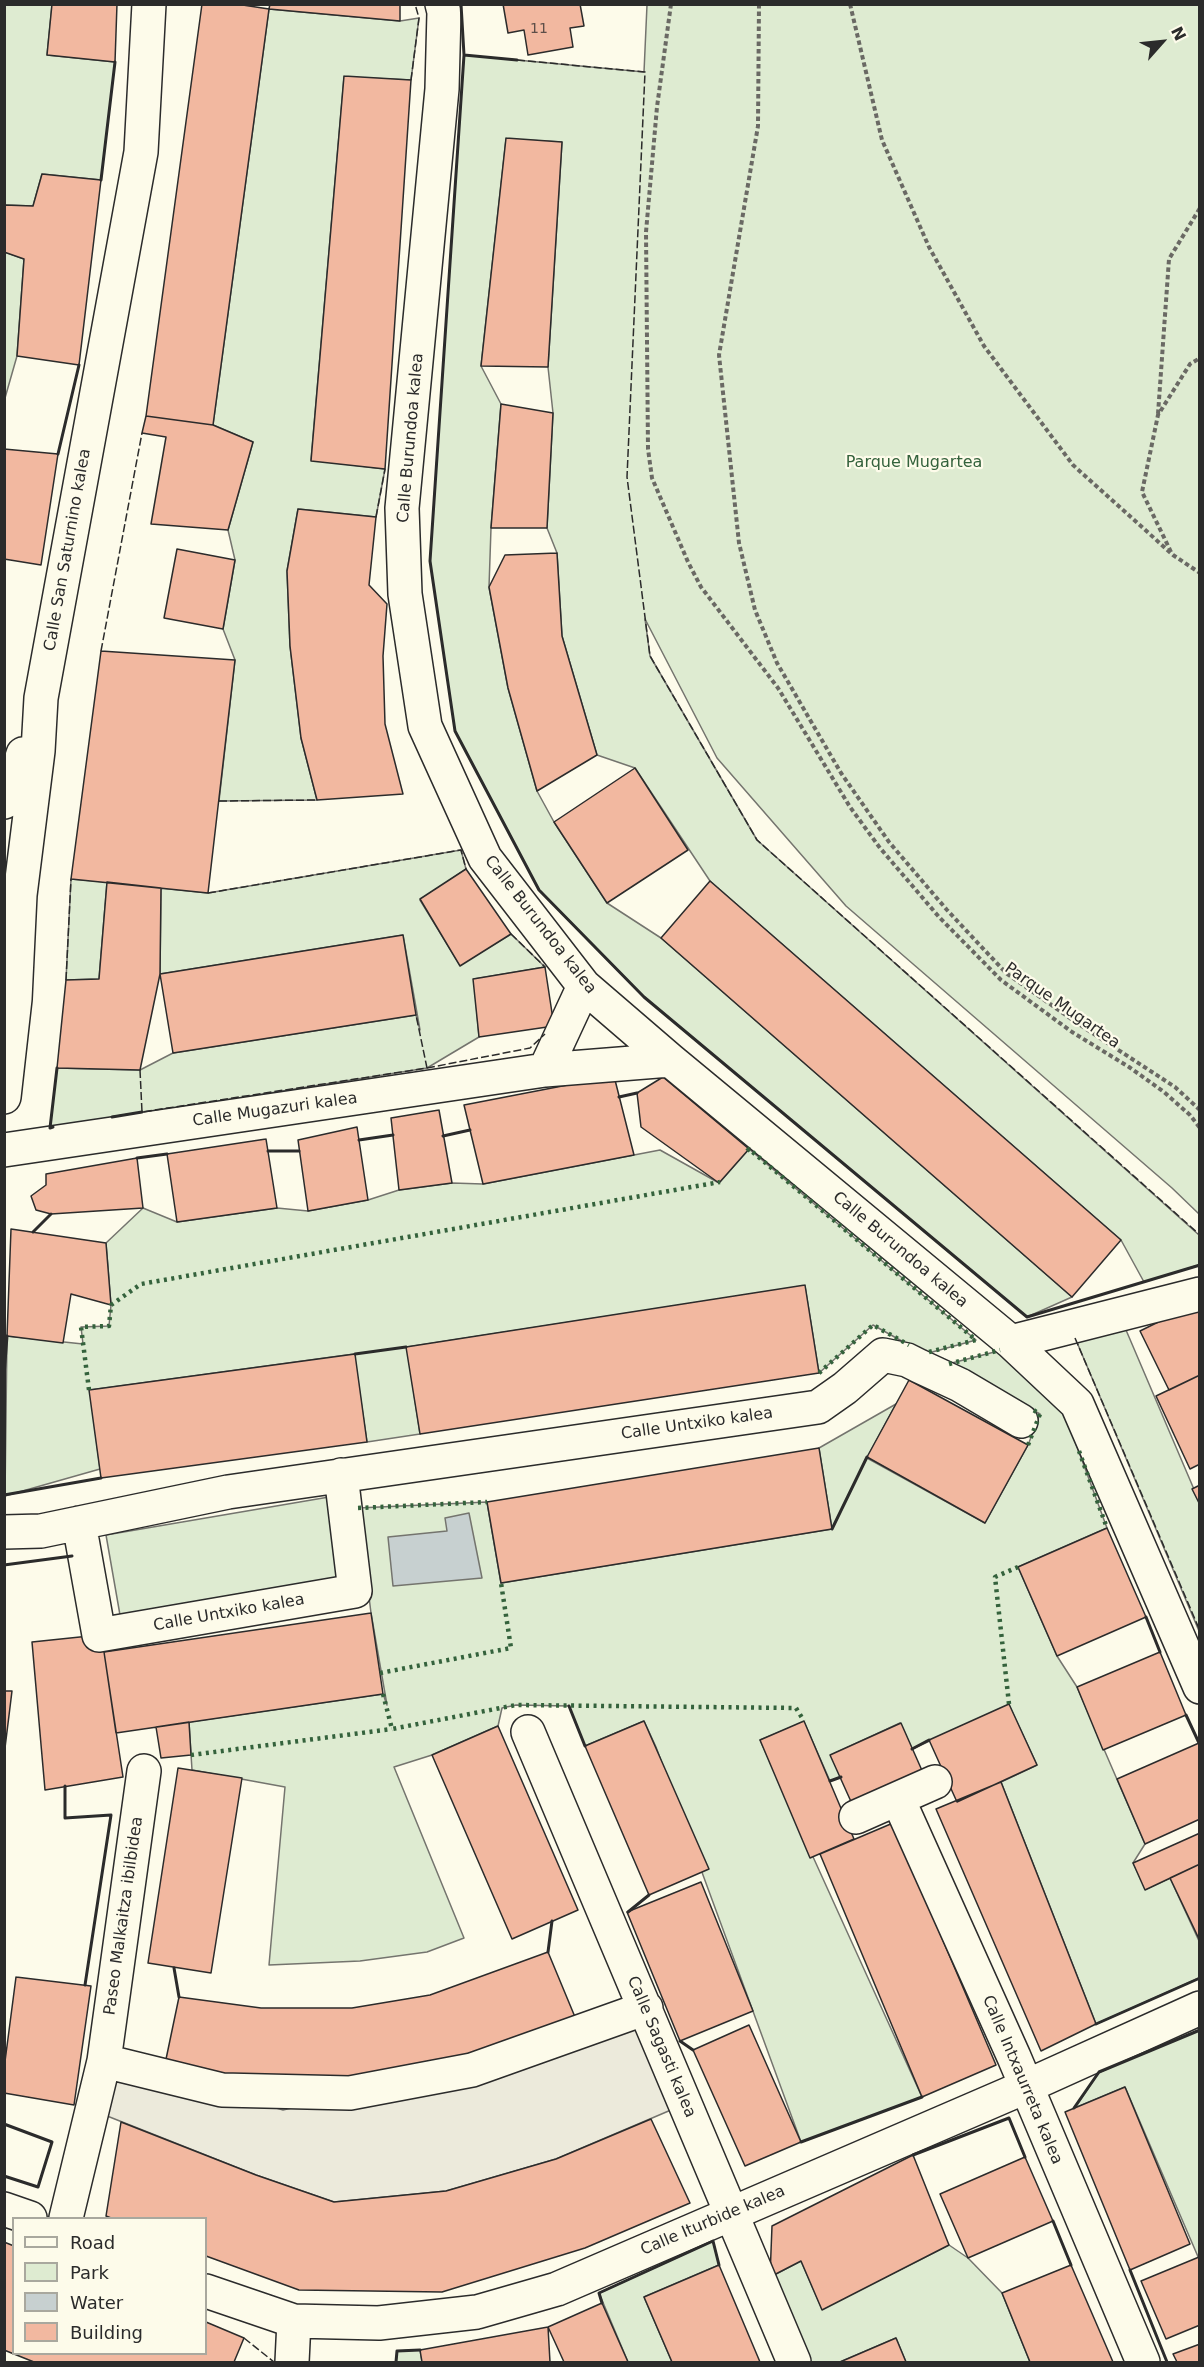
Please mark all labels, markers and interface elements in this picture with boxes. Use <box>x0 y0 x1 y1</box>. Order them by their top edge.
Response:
north arrow <box>1132 12 1192 72</box>
house number: 11 <box>530 21 548 37</box>
text: N <box>1167 23 1190 44</box>
street label: Calle Burundoa kalea <box>394 352 428 524</box>
street label: Calle San Saturnino kalea <box>41 447 95 653</box>
park label: Parque Mugartea <box>846 453 982 473</box>
street label: Calle Burundoa kalea <box>480 852 600 998</box>
street label: Parque Mugartea <box>1001 959 1123 1053</box>
street label: Calle Mugazuri kalea <box>191 1089 359 1131</box>
street label: Calle Burundoa kalea <box>829 1188 971 1312</box>
street label: Calle Untxiko kalea <box>620 1404 774 1444</box>
street label: Calle Untxiko kalea <box>152 1590 306 1636</box>
street label: Paseo Malkaitza ibilbidea <box>101 1815 147 2017</box>
street label: Calle Sagasti kalea <box>623 1973 699 2121</box>
street label: Calle Intxaurreta kalea <box>978 1993 1066 2167</box>
street label: Calle Iturbide kalea <box>638 2182 788 2260</box>
legend <box>12 2217 207 2355</box>
text: Road <box>70 2232 115 2253</box>
text: Park <box>70 2262 109 2283</box>
text: Water <box>70 2292 123 2313</box>
text: Building <box>70 2322 143 2343</box>

